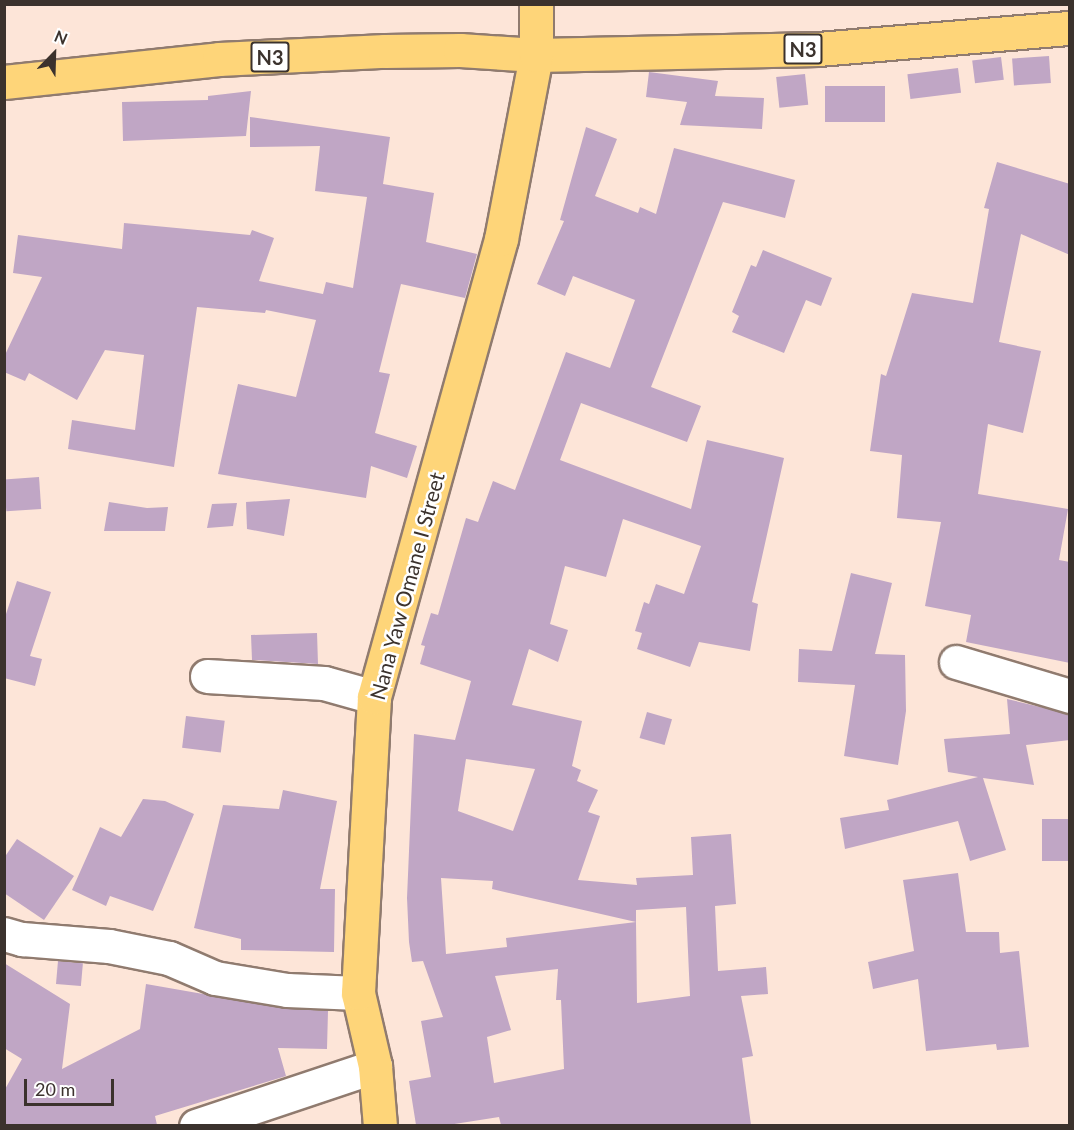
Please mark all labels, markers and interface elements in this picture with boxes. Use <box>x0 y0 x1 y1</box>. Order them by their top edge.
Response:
north arrow <box>24 24 84 84</box>
text: N <box>52 26 71 48</box>
road number: N3 <box>782 32 824 66</box>
road number: N3 <box>249 40 291 74</box>
street label: Nana Yaw Omane I Street <box>364 469 450 703</box>
scale bar <box>27 1067 117 1105</box>
text: 20 m <box>35 1078 75 1100</box>

